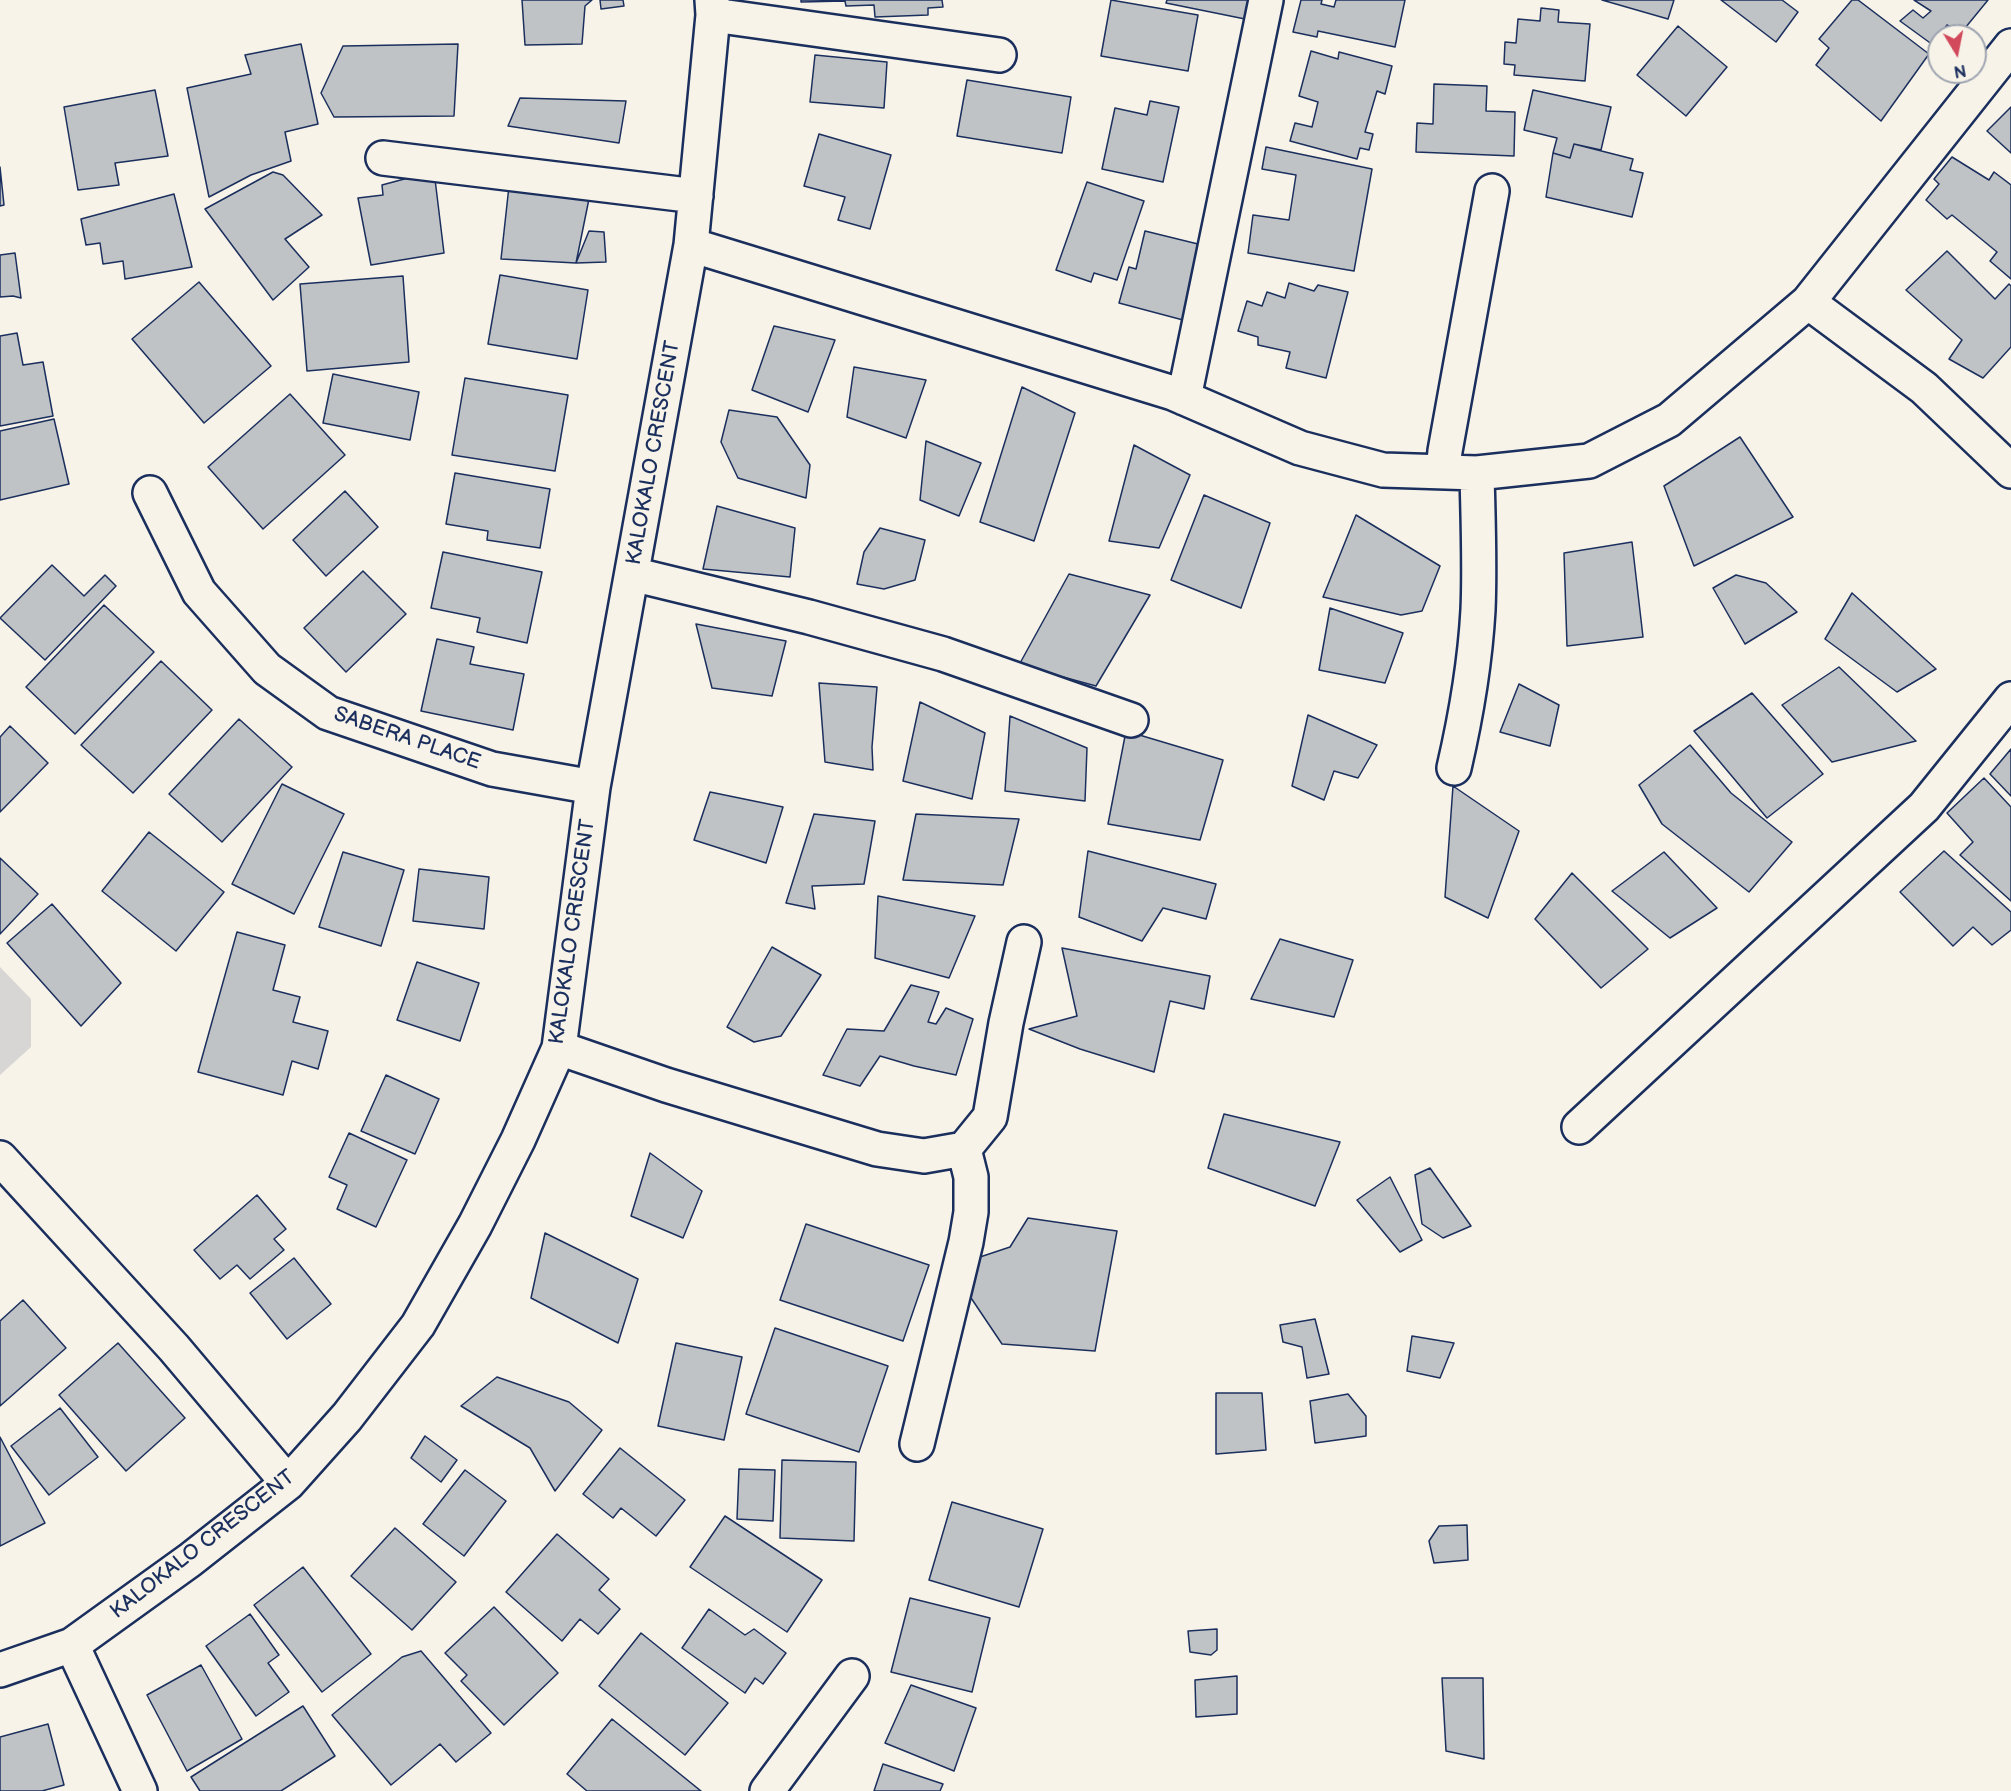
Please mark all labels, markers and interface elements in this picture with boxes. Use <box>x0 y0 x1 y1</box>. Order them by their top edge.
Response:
north arrow <box>1927 24 1987 84</box>
text: N <box>1952 60 1967 81</box>
street label: KALOKALO CRESCENT <box>622 339 686 567</box>
street label: SABERA PLACE <box>330 702 484 776</box>
street label: KALOKALO CRESCENT <box>545 818 601 1046</box>
street label: KALOKALO CRESCENT <box>106 1465 300 1625</box>

